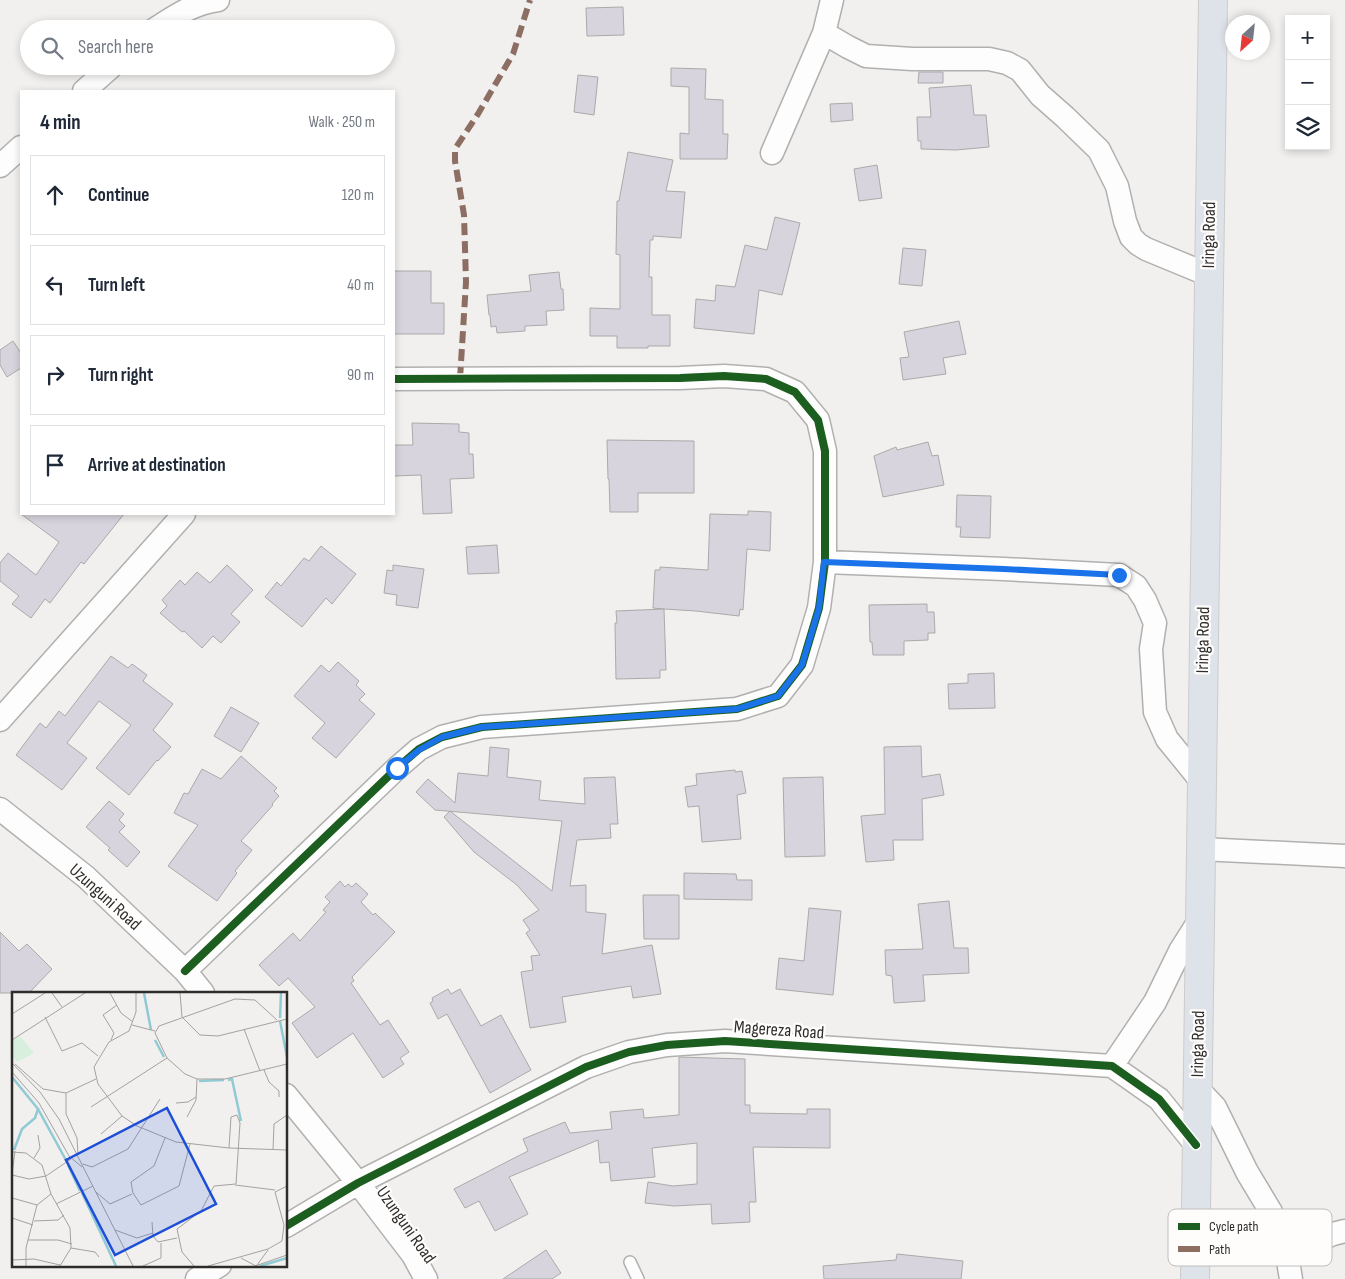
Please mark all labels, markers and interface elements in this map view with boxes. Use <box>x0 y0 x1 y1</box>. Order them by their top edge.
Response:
north arrow <box>1225 15 1270 60</box>
map controls <box>1285 15 1330 150</box>
button: + <box>1285 15 1330 60</box>
search box <box>20 20 395 75</box>
icon: search <box>38 34 66 62</box>
text: Search here <box>78 36 154 59</box>
button: − <box>1285 60 1330 105</box>
button: layers <box>1285 105 1330 150</box>
text: 4 min <box>40 110 81 135</box>
text: Walk · 250 m <box>309 113 375 132</box>
icon: ahead <box>41 181 69 209</box>
text: Continue <box>88 184 149 207</box>
text: 120 m <box>342 186 374 205</box>
street label: Iringa Road <box>1198 202 1220 268</box>
icon: left <box>41 271 69 299</box>
text: Turn left <box>88 274 145 297</box>
text: 40 m <box>347 276 374 295</box>
icon: right <box>41 361 69 389</box>
text: Turn right <box>88 364 153 387</box>
text: 90 m <box>347 366 374 385</box>
icon: arrive <box>41 451 69 479</box>
text: Arrive at destination <box>88 454 226 477</box>
route end <box>1108 564 1131 587</box>
street label: Iringa Road <box>1192 607 1214 673</box>
route start <box>386 757 409 780</box>
street label: Uzunguni Road <box>65 859 145 935</box>
inset map <box>12 992 288 1266</box>
street label: Iringa Road <box>1187 1011 1209 1077</box>
street label: Magereza Road <box>733 1016 825 1044</box>
street label: Uzunguni Road <box>372 1182 440 1268</box>
legend <box>1168 1209 1332 1266</box>
text: Cycle path <box>1209 1218 1259 1235</box>
text: Path <box>1209 1241 1230 1258</box>

